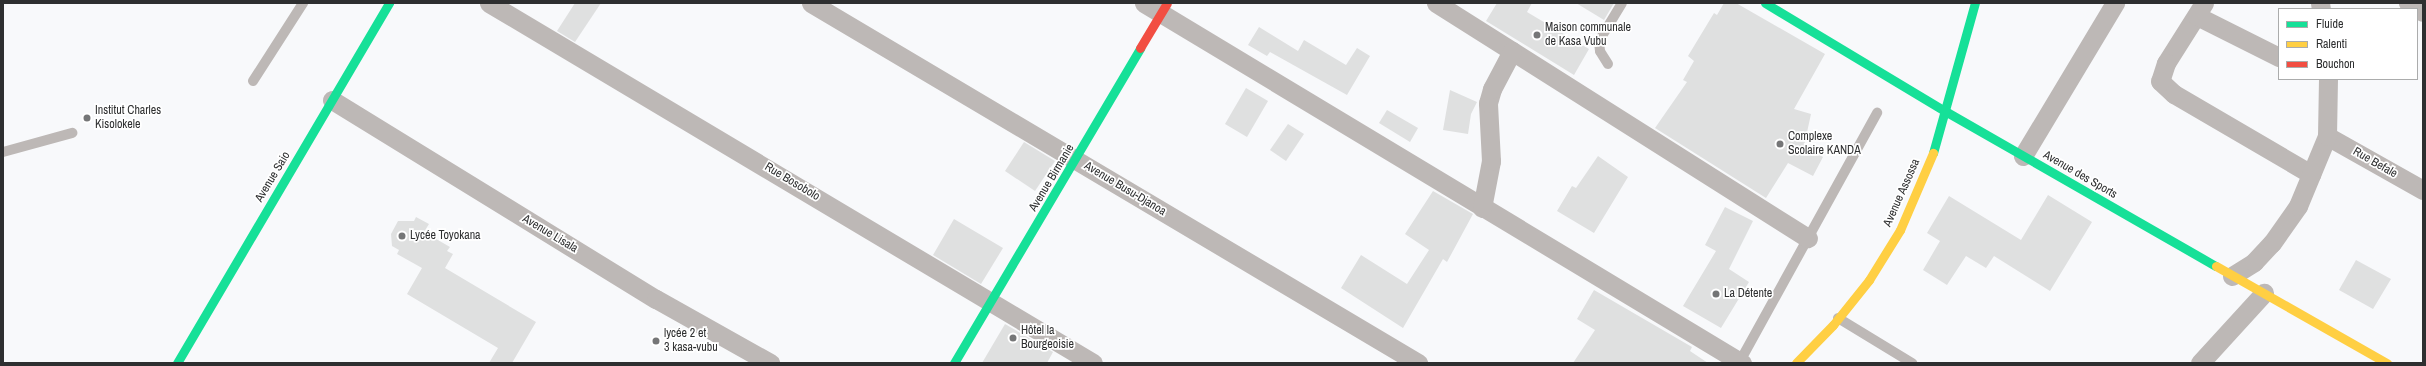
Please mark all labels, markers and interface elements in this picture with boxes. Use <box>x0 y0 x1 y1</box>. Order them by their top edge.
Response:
legend <box>2278 8 2418 80</box>
text: Fluide <box>2316 16 2343 32</box>
place label: Maison communale de Kasa Vubu <box>1545 21 1631 49</box>
marker: Maison communale de Kasa Vubu <box>1532 30 1542 40</box>
text: Ralenti <box>2316 36 2347 52</box>
text: Bouchon <box>2316 56 2355 72</box>
place label: Institut Charles Kisolokele <box>95 104 161 132</box>
marker: Institut Charles Kisolokele <box>82 113 92 123</box>
place label: Complexe Scolaire KANDA <box>1788 130 1861 158</box>
marker: Complexe Scolaire KANDA <box>1775 139 1785 149</box>
street label: Avenue Birmanie <box>1026 142 1078 214</box>
street label: Rue Befale <box>2350 145 2400 181</box>
street label: Avenue des Sports <box>2040 148 2120 202</box>
street label: Avenue Saio <box>252 149 294 205</box>
street label: Avenue Assossa <box>1881 157 1923 229</box>
street label: Avenue Busu-Djanoa <box>1082 159 1168 219</box>
street label: Rue Bosobolo <box>762 160 822 204</box>
street label: Avenue Lisala <box>520 212 580 256</box>
place label: Lycée Toyokana <box>410 229 481 243</box>
marker: Lycée Toyokana <box>397 231 407 241</box>
place label: La Détente <box>1724 287 1772 301</box>
marker: La Détente <box>1711 289 1721 299</box>
place label: Hôtel la Bourgeoisie <box>1021 324 1074 352</box>
place label: lycée 2 et 3 kasa-vubu <box>664 327 718 355</box>
marker: Hôtel la Bourgeoisie <box>1008 333 1018 343</box>
marker: lycée 2 et 3 kasa-vubu <box>651 336 661 346</box>

